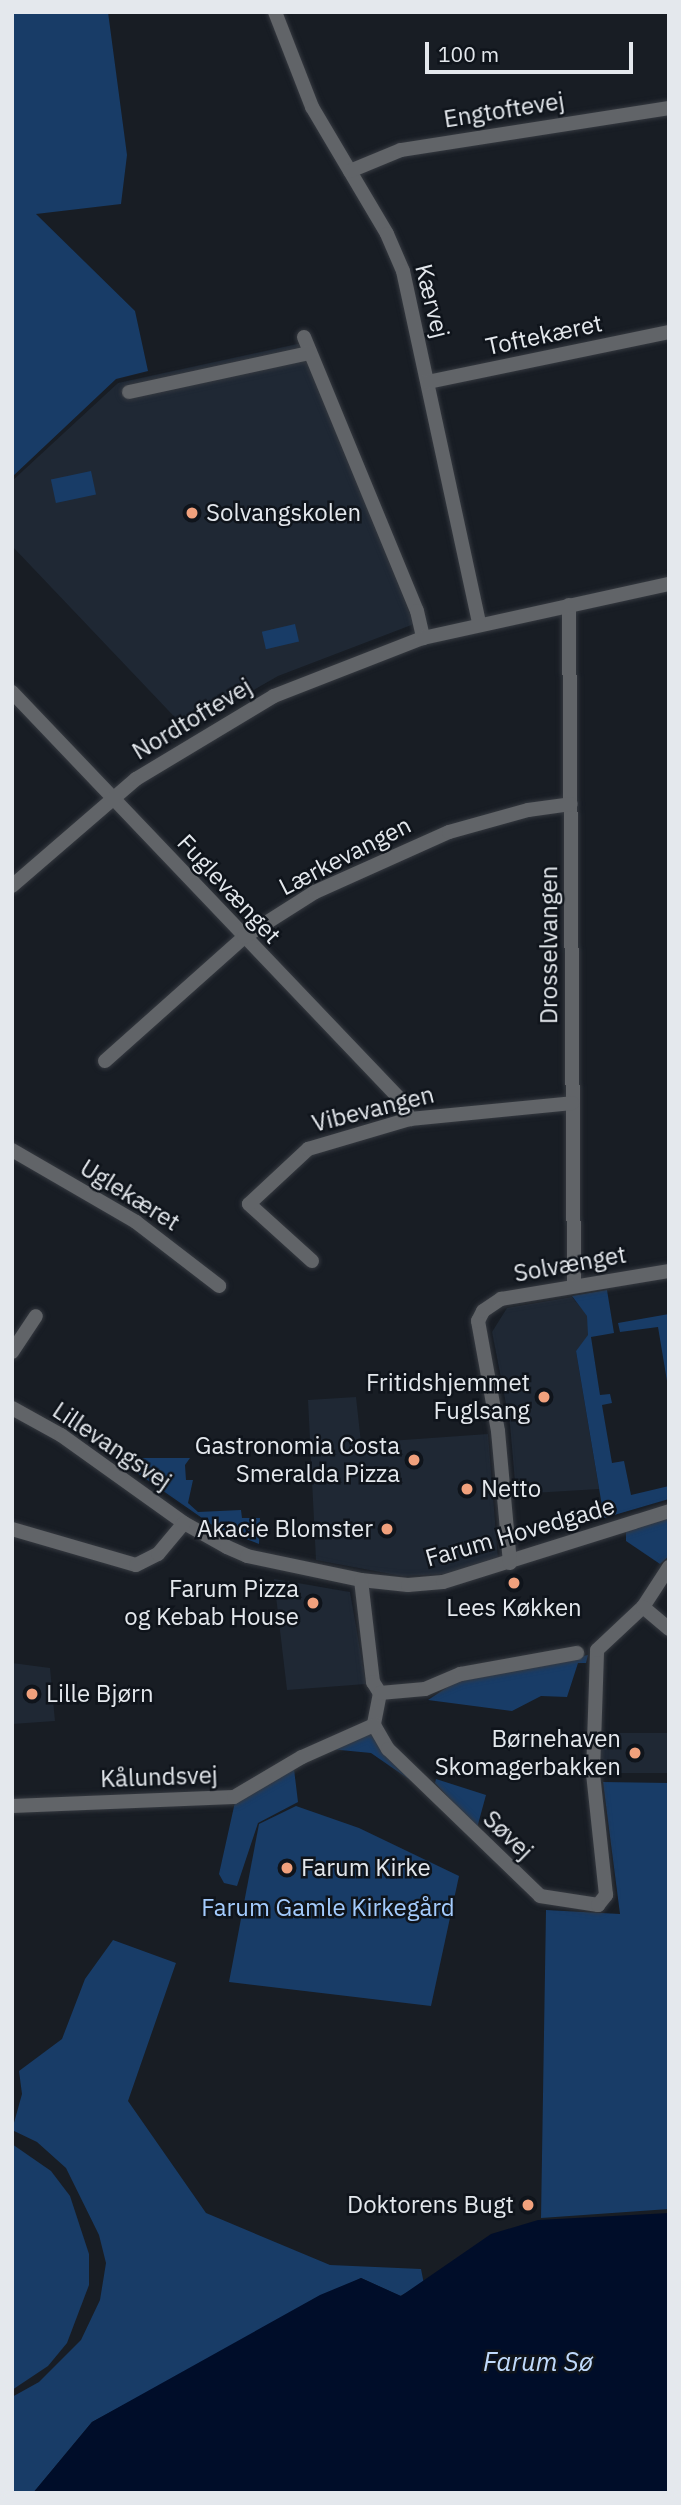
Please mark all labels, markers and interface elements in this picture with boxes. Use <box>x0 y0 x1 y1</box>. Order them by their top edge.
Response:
scale bar <box>429 28 637 72</box>
text: 100 m <box>438 40 499 68</box>
street label: Engtoftevej <box>442 86 566 134</box>
street label: Kærvej <box>409 261 455 341</box>
street label: Toftekæret <box>483 309 605 361</box>
place label: Solvangskolen <box>206 499 361 527</box>
marker: Solvangskolen <box>184 505 200 521</box>
street label: Nordtoftevej <box>127 672 257 766</box>
street label: Lærkevangen <box>274 810 416 902</box>
street label: Fuglevænget <box>171 828 287 950</box>
street label: Drosselvangen <box>535 866 563 1024</box>
street label: Vibevangen <box>309 1080 437 1138</box>
street label: Uglekæret <box>75 1153 185 1237</box>
street label: Solvænget <box>511 1240 629 1288</box>
place label: Fritidshjemmet Fuglsang <box>366 1369 530 1425</box>
marker: Fritidshjemmet Fuglsang <box>536 1389 552 1405</box>
street label: Lillevangsvej <box>47 1396 177 1496</box>
place label: Gastronomia Costa Smeralda Pizza <box>195 1432 400 1488</box>
marker: Gastronomia Costa Smeralda Pizza <box>406 1452 422 1468</box>
place label: Netto <box>481 1475 541 1503</box>
marker: Netto <box>459 1481 475 1497</box>
street label: Farum Hovedgade <box>422 1491 618 1573</box>
place label: Akacie Blomster <box>197 1515 373 1543</box>
marker: Akacie Blomster <box>379 1521 395 1537</box>
place label: Farum Pizza og Kebab House <box>124 1575 299 1631</box>
marker: Lees Køkken <box>506 1575 522 1591</box>
place label: Lees Køkken <box>446 1594 582 1622</box>
marker: Farum Pizza og Kebab House <box>305 1595 321 1611</box>
place label: Lille Bjørn <box>46 1680 154 1708</box>
marker: Lille Bjørn <box>24 1686 40 1702</box>
place label: Børnehaven Skomagerbakken <box>435 1725 621 1781</box>
marker: Børnehaven Skomagerbakken <box>627 1745 643 1761</box>
street label: Kålundsvej <box>100 1761 218 1793</box>
street label: Søvej <box>477 1804 539 1866</box>
place label: Farum Kirke <box>301 1854 431 1882</box>
marker: Farum Kirke <box>279 1860 295 1876</box>
park label: Farum Gamle Kirkegård <box>201 1894 455 1922</box>
place label: Doktorens Bugt <box>347 2191 514 2219</box>
marker: Doktorens Bugt <box>520 2197 536 2213</box>
water label: Farum Sø <box>483 2346 593 2378</box>

